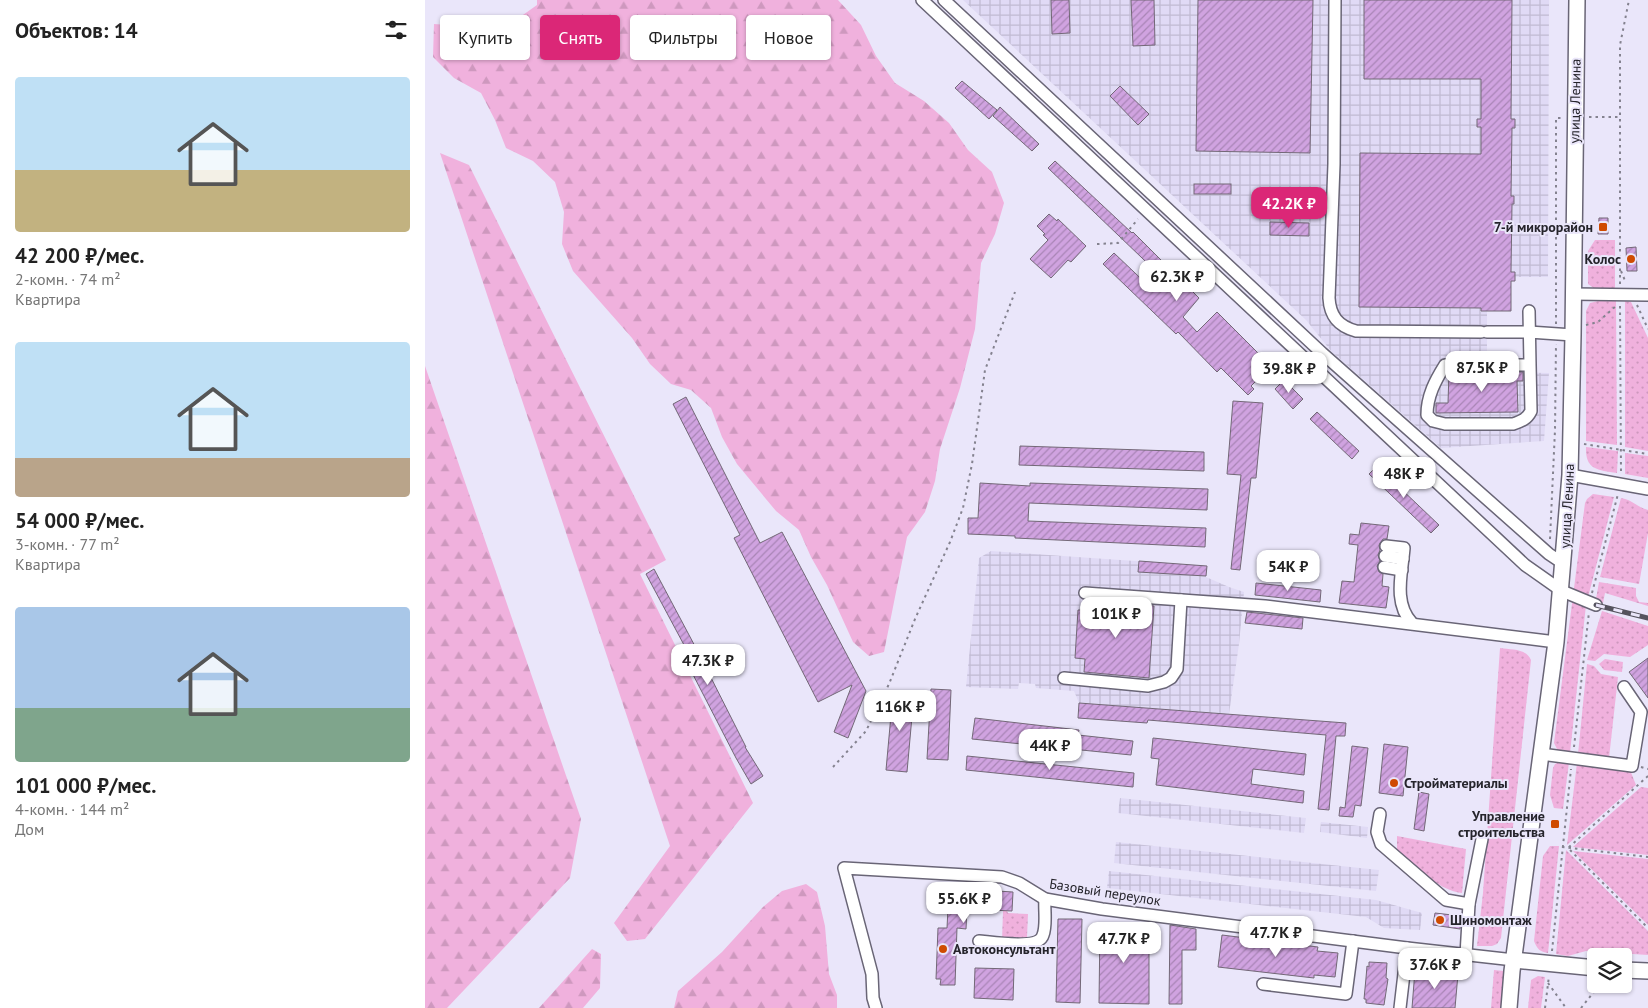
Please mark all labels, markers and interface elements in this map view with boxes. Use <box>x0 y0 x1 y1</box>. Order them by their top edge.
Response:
chip: Купить <box>440 15 530 60</box>
chip: Снять <box>540 15 620 60</box>
chip: Фильтры <box>630 15 736 60</box>
chip: Новое <box>746 15 831 60</box>
icon: filters <box>382 16 410 44</box>
text: Объектов: 14 <box>15 17 138 44</box>
street label: улица Ленина <box>1565 58 1585 144</box>
icon: home <box>168 109 258 199</box>
pin: 42.2K ₽ <box>1243 186 1335 229</box>
text: 42.2K ₽ <box>1262 193 1316 213</box>
place label: 7-й микрорайон <box>1494 218 1593 236</box>
marker: 7-й микрорайон <box>1597 221 1609 233</box>
text: 42 200 ₽/мес. <box>15 242 144 269</box>
place label: Колос <box>1584 250 1621 268</box>
marker: Колос <box>1625 253 1637 265</box>
pin: 62.3K ₽ <box>1131 260 1223 302</box>
text: 62.3K ₽ <box>1150 266 1204 286</box>
text: 2-комн. · 74 m² <box>15 269 121 289</box>
text: Квартира <box>15 289 81 309</box>
pin: 87.5K ₽ <box>1436 350 1528 393</box>
pin: 39.8K ₽ <box>1243 352 1335 394</box>
text: 87.5K ₽ <box>1456 357 1508 377</box>
text: 39.8K ₽ <box>1262 358 1316 378</box>
icon: home <box>168 374 258 464</box>
pin: 48K ₽ <box>1369 456 1439 499</box>
text: 48K ₽ <box>1384 463 1424 483</box>
street label: улица Ленина <box>1556 463 1578 549</box>
text: 54 000 ₽/мес. <box>15 507 144 534</box>
text: 3-комн. · 77 m² <box>15 534 120 554</box>
pin: 54K ₽ <box>1253 550 1323 592</box>
text: Квартира <box>15 554 81 574</box>
text: 54K ₽ <box>1268 556 1308 576</box>
pin: 101K ₽ <box>1075 596 1157 639</box>
text: 101K ₽ <box>1091 603 1141 623</box>
icon: home <box>168 639 258 729</box>
pin: 47.3K ₽ <box>662 644 754 686</box>
text: 47.3K ₽ <box>682 650 734 670</box>
pin: 116K ₽ <box>859 690 941 732</box>
text: 116K ₽ <box>875 696 925 716</box>
pin: 44K ₽ <box>1015 728 1085 771</box>
text: 44K ₽ <box>1030 735 1070 755</box>
text: 101 000 ₽/мес. <box>15 772 156 799</box>
place label: Стройматериалы <box>1404 774 1508 792</box>
marker: Стройматериалы <box>1388 777 1400 789</box>
text: 4-комн. · 144 m² <box>15 799 129 819</box>
place label: Управление строительства <box>1458 807 1545 841</box>
marker: Управление строительства <box>1549 818 1561 830</box>
text: Дом <box>15 819 44 839</box>
street label: Базовый переулок <box>1048 874 1162 910</box>
pin: 55.6K ₽ <box>918 882 1010 924</box>
text: 55.6K ₽ <box>937 888 991 908</box>
place label: Шиномонтаж <box>1450 911 1532 929</box>
marker: Шиномонтаж <box>1434 914 1446 926</box>
pin: 47.7K ₽ <box>1230 916 1322 958</box>
pin: 47.7K ₽ <box>1078 922 1170 964</box>
text: 47.7K ₽ <box>1250 922 1302 942</box>
text: 47.7K ₽ <box>1098 928 1150 948</box>
place label: Автоконсультант <box>953 940 1055 958</box>
marker: Автоконсультант <box>937 943 949 955</box>
pin: 37.6K ₽ <box>1389 948 1481 990</box>
map controls <box>1587 948 1632 993</box>
button: layers <box>1587 948 1632 993</box>
text: 37.6K ₽ <box>1409 954 1461 974</box>

